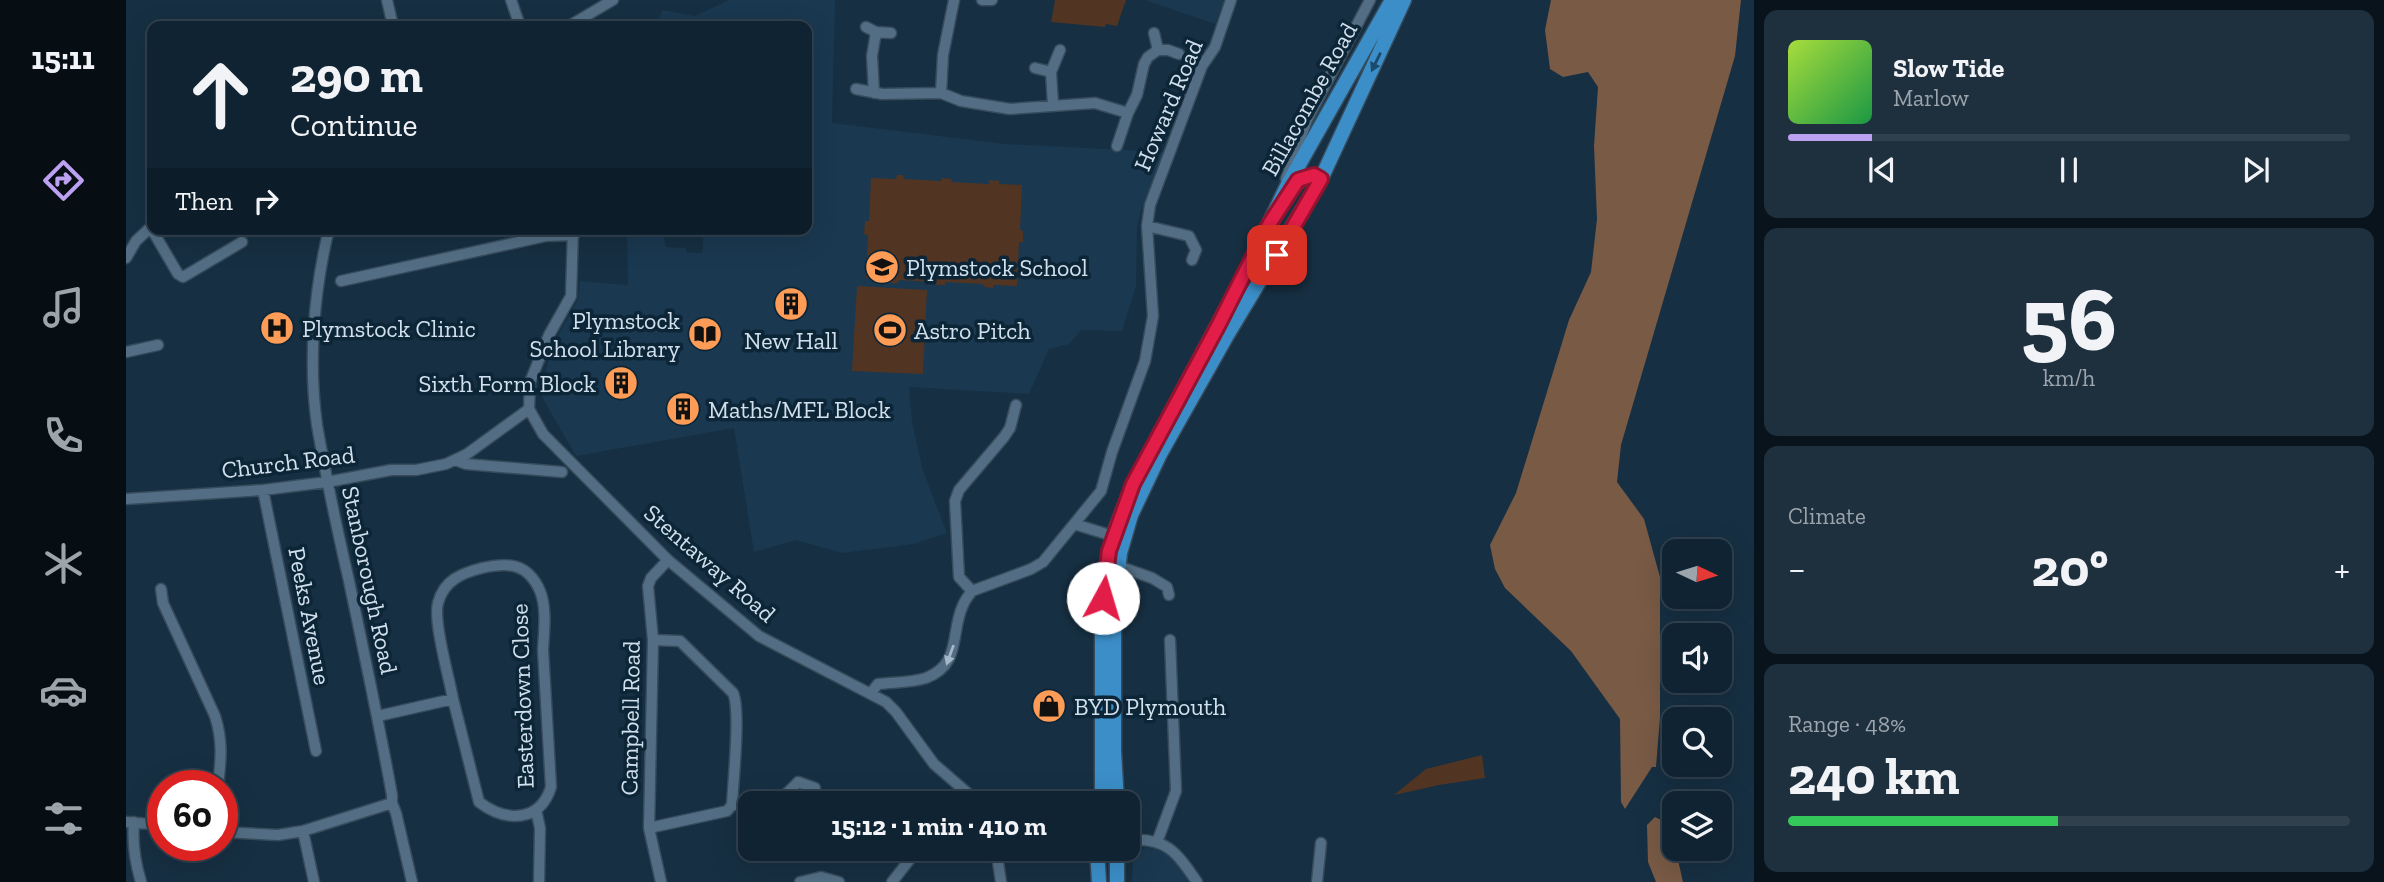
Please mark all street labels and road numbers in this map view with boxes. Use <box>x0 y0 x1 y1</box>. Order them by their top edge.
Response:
street label: Billacombe Road <box>1255 17 1363 181</box>
street label: Howard Road <box>1127 35 1209 175</box>
street label: Church Road <box>220 439 356 485</box>
street label: Stanborough Road <box>336 483 404 677</box>
street label: Stentaway Road <box>638 498 782 628</box>
street label: Peeks Avenue <box>282 545 338 687</box>
street label: Easterdown Close <box>504 603 540 789</box>
street label: Campbell Road <box>614 640 646 796</box>

